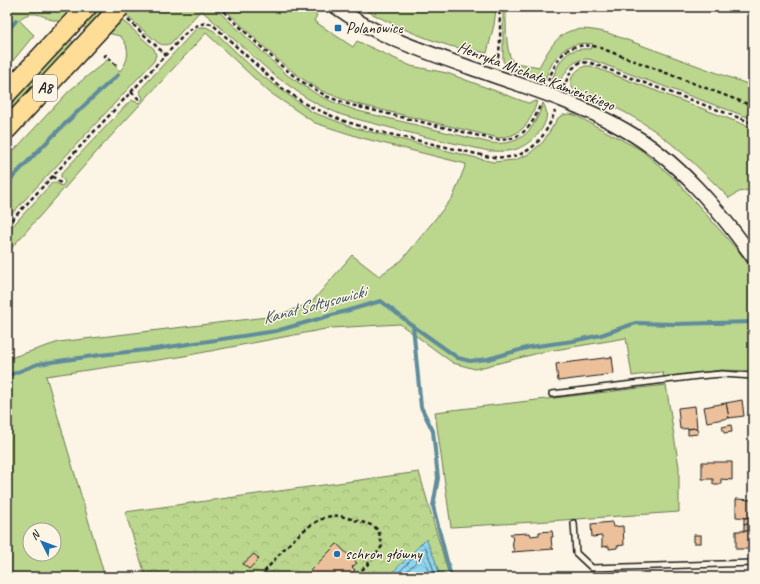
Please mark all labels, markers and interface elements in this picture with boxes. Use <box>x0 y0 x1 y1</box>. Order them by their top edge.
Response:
place label: Polanowice <box>346 18 405 38</box>
marker: Polanowice <box>333 23 343 33</box>
street label: Henryka Michała Kamieńskiego <box>455 37 619 116</box>
road number: A8 <box>33 75 57 101</box>
water label: Kanał Sołtysowicki <box>260 280 373 329</box>
north arrow <box>22 522 62 562</box>
text: N <box>27 526 44 543</box>
place label: schron główny <box>345 544 423 564</box>
marker: schron główny <box>332 549 342 559</box>

